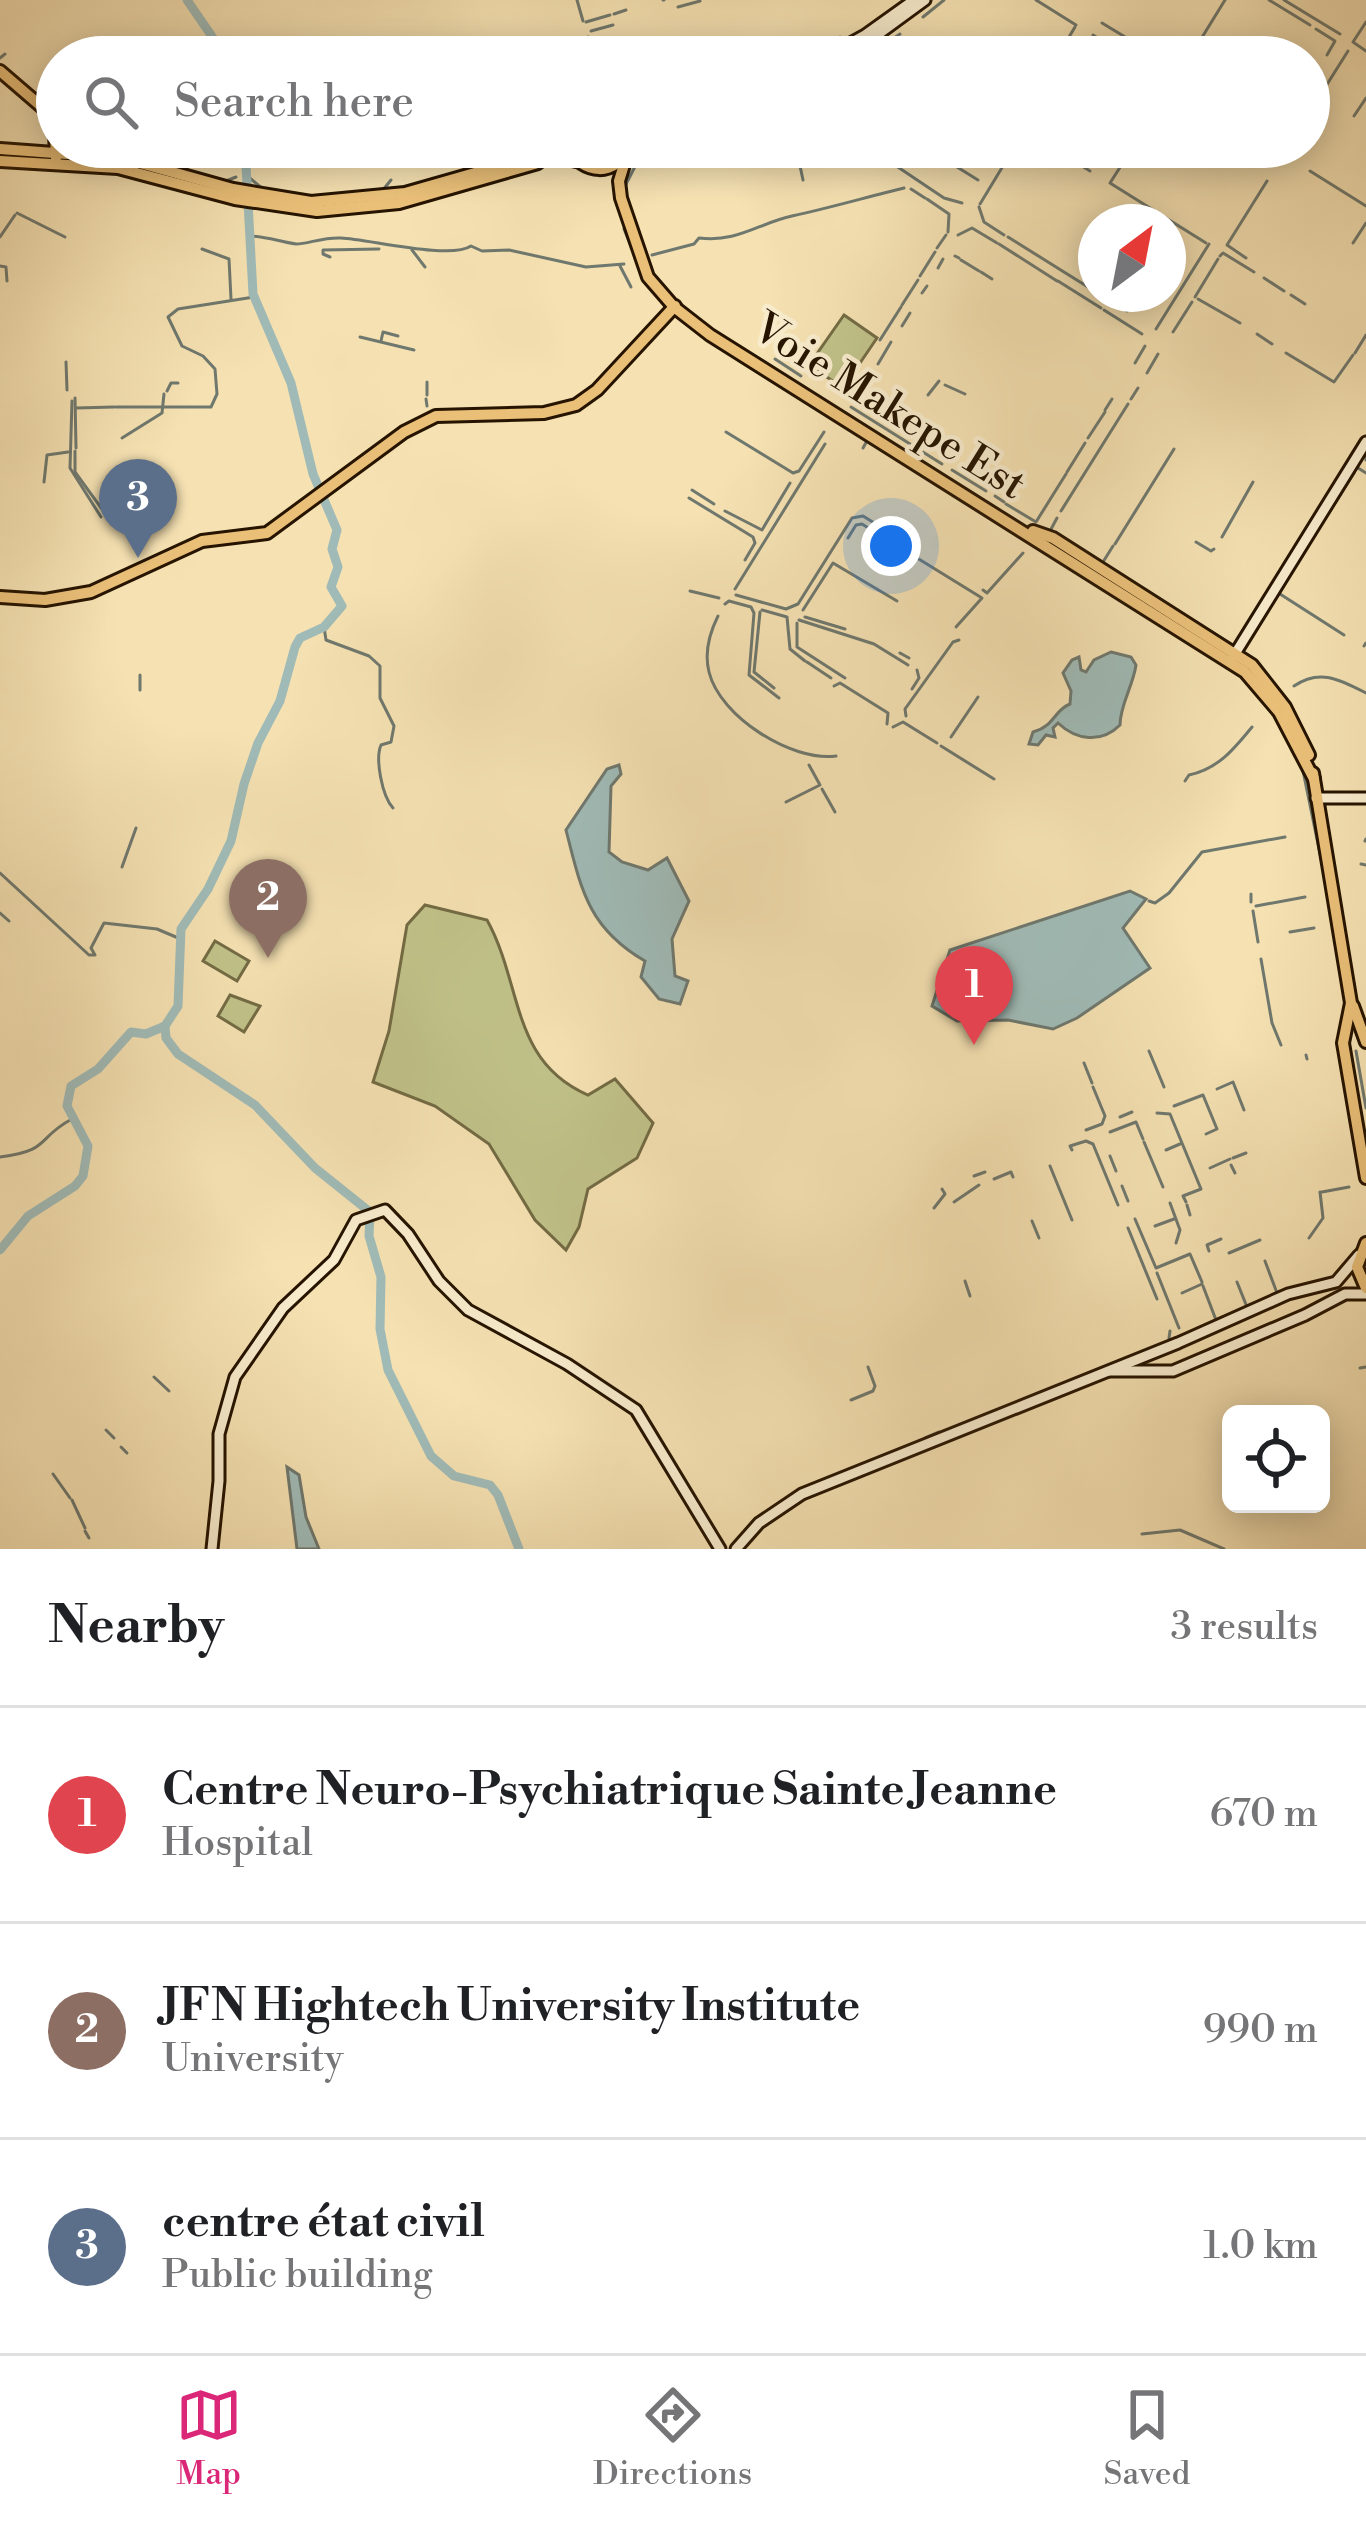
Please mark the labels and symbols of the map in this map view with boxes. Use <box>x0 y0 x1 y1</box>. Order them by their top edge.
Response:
north arrow <box>1078 204 1186 312</box>
street label: Voie Makepe Est <box>742 301 1035 512</box>
pin: 3 <box>99 459 177 558</box>
your location <box>861 516 921 576</box>
pin: 2 <box>229 859 307 958</box>
pin: 1 <box>935 946 1013 1045</box>

